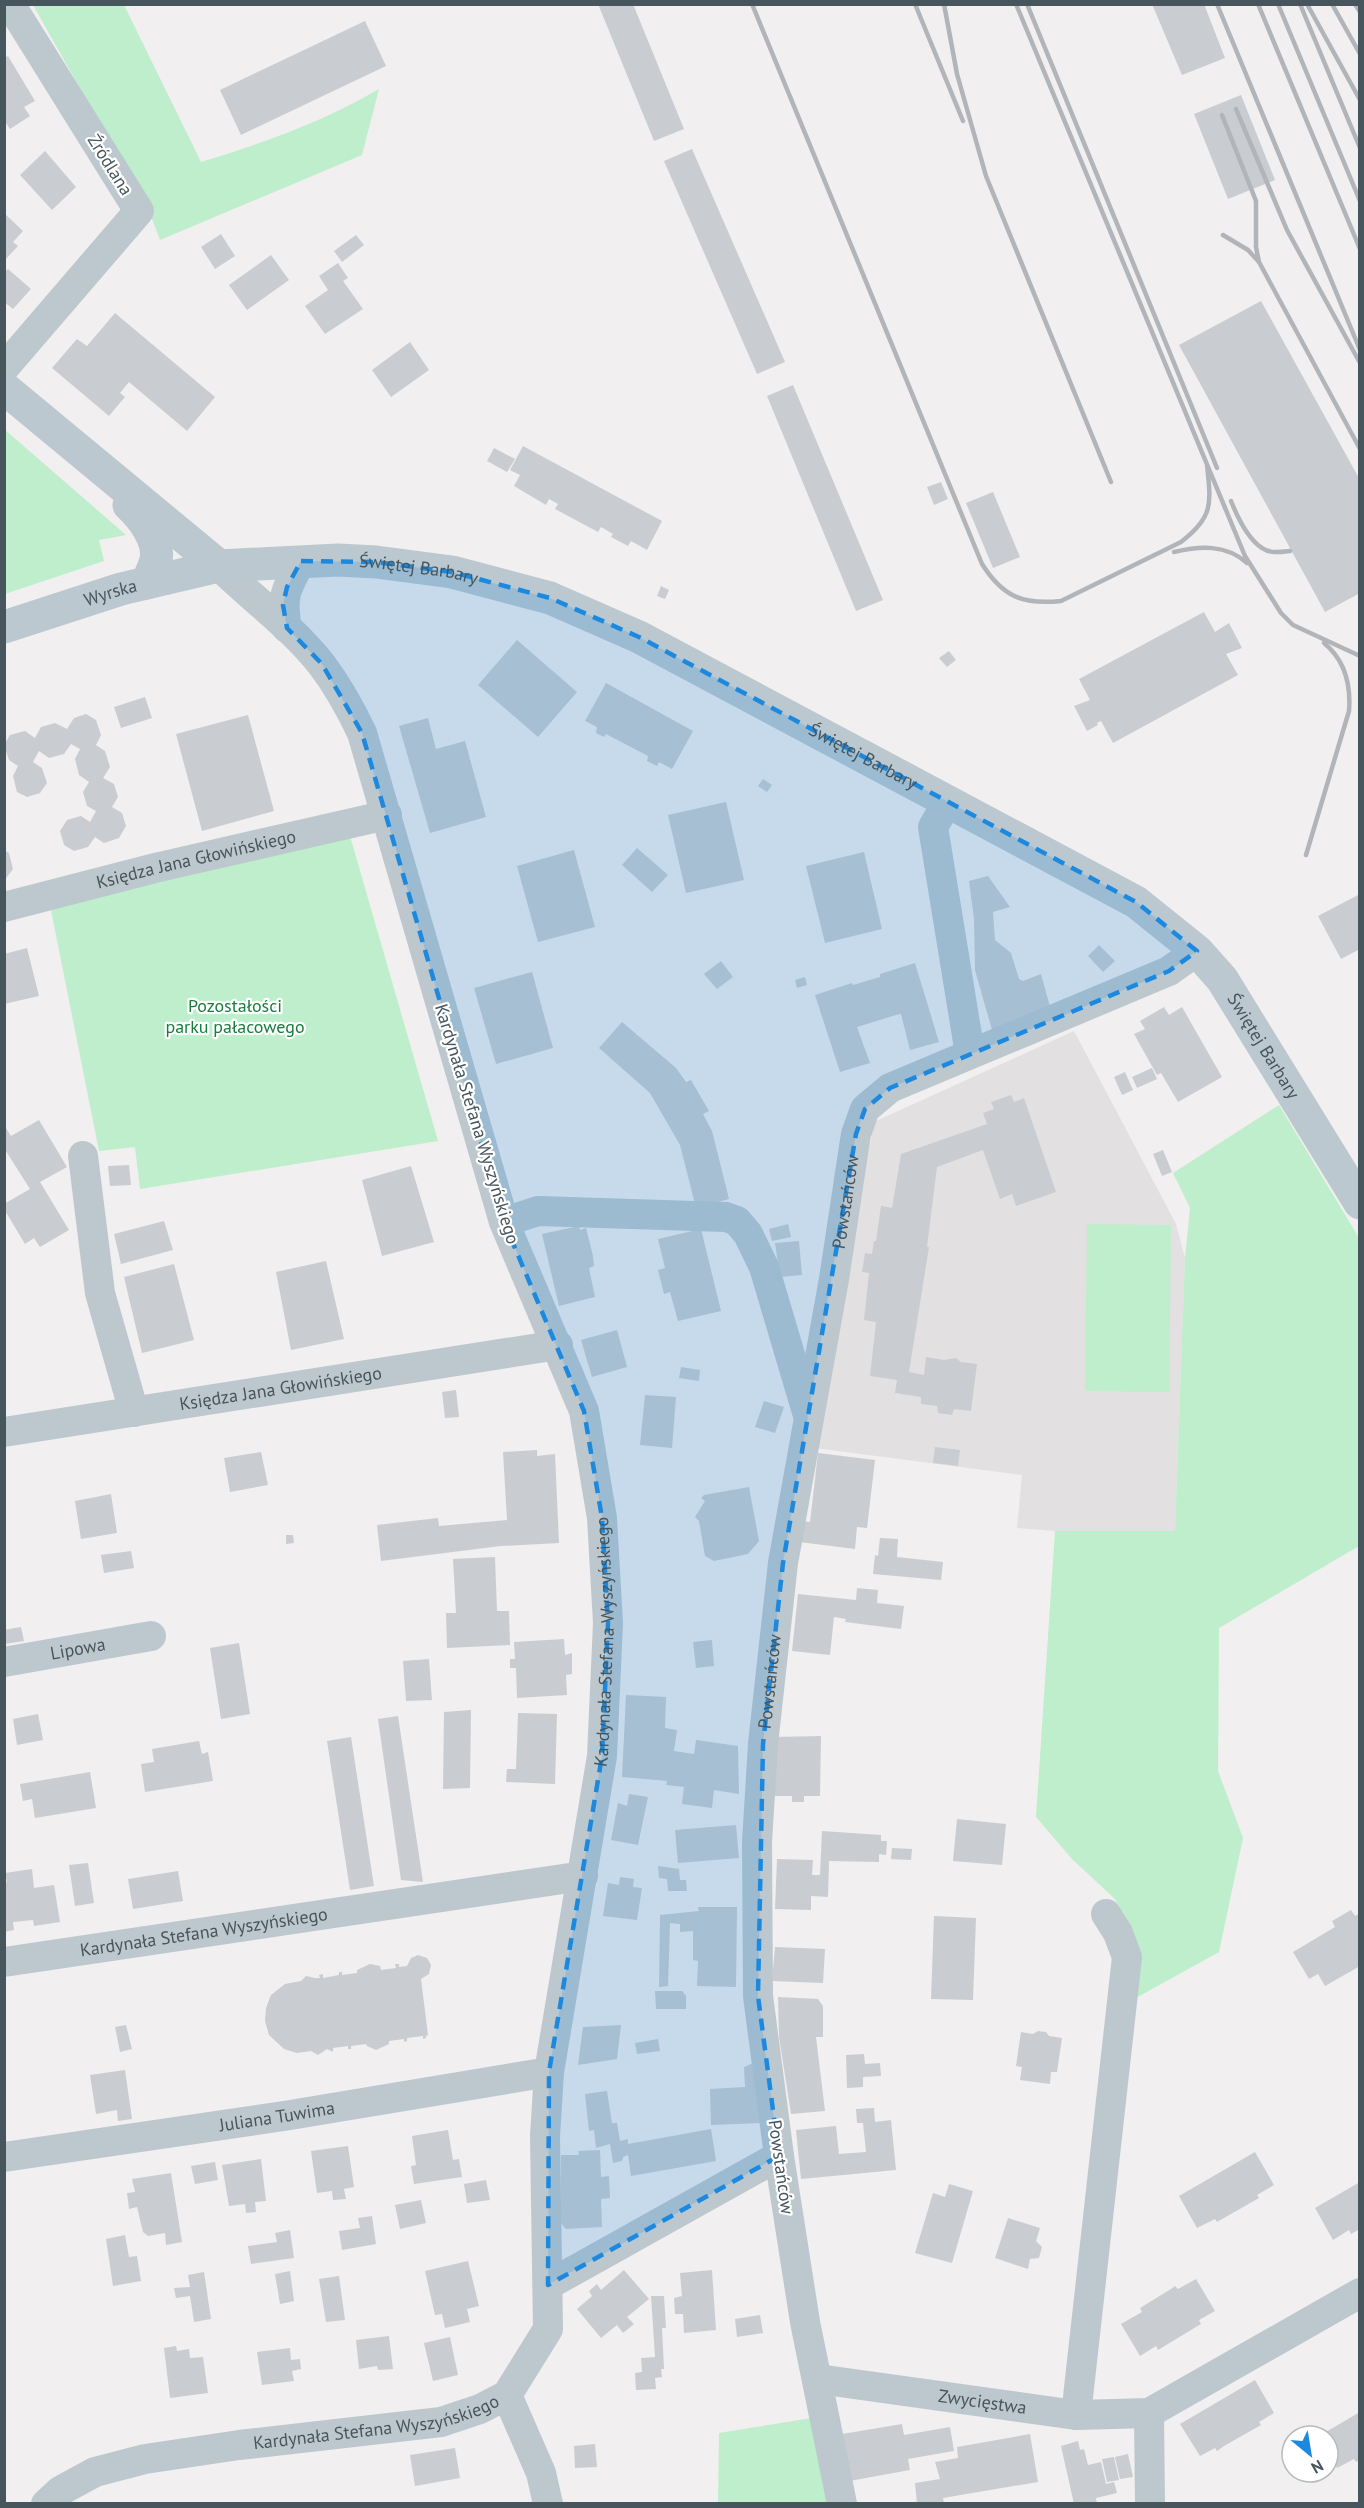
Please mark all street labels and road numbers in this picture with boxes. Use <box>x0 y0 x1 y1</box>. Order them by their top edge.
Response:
street label: Źródlana <box>83 130 138 200</box>
street label: Świętej Barbary <box>358 549 481 590</box>
street label: Wyrska <box>81 574 139 611</box>
street label: Świętej Barbary <box>805 718 922 795</box>
street label: Księdza Jana Głowińskiego <box>94 824 298 894</box>
street label: Świętej Barbary <box>1222 989 1305 1104</box>
street label: Kardynała Stefana Wyszyńskiego <box>430 1001 525 1247</box>
street label: Powstańców <box>827 1152 864 1250</box>
street label: Księdza Jana Głowińskiego <box>178 1361 383 1415</box>
street label: Kardynała Stefana Wyszyńskiego <box>588 1516 619 1768</box>
street label: Lipowa <box>48 1632 107 1665</box>
street label: Powstańców <box>753 1632 786 1730</box>
street label: Kardynała Stefana Wyszyńskiego <box>78 1902 329 1962</box>
street label: Juliana Tuwima <box>217 2096 336 2136</box>
street label: Powstańców <box>764 2118 800 2216</box>
street label: Zwycięstwa <box>937 2384 1028 2419</box>
street label: Kardynała Stefana Wyszyńskiego <box>252 2389 503 2454</box>

